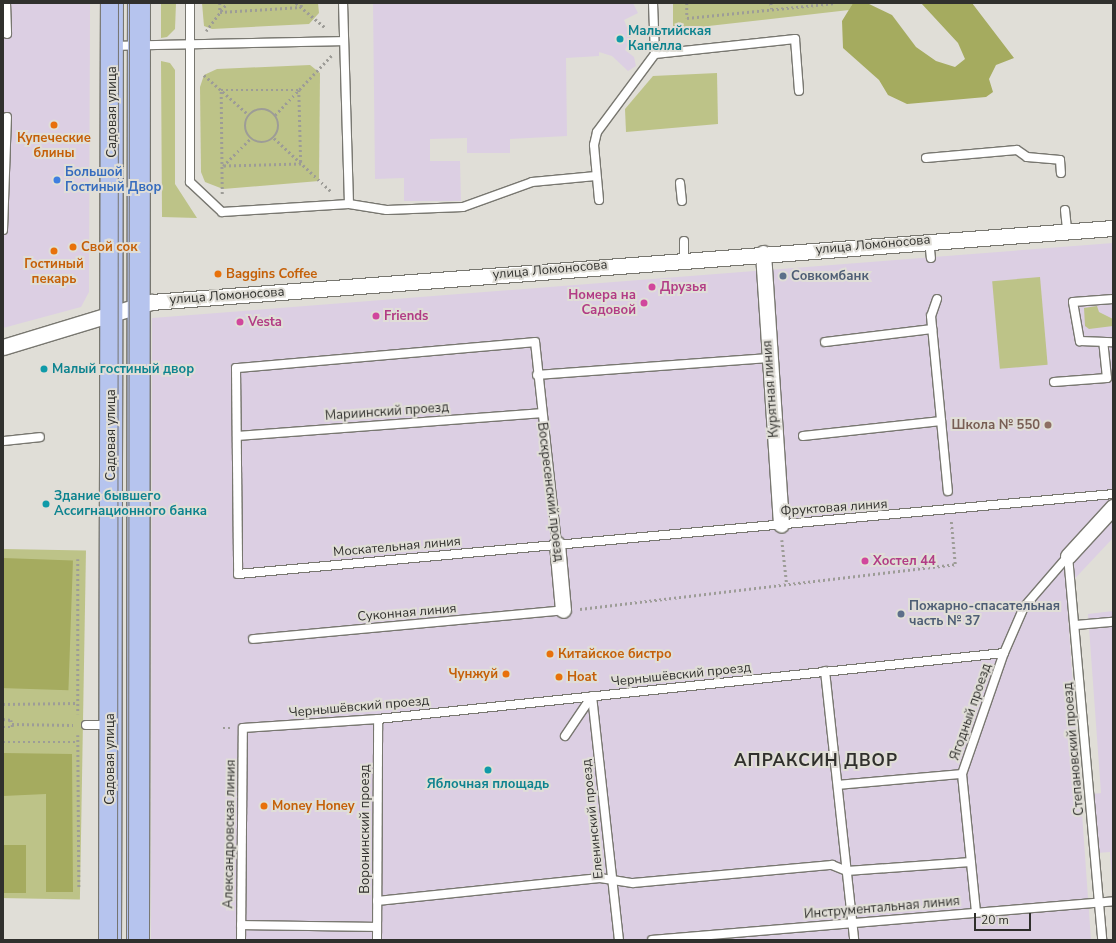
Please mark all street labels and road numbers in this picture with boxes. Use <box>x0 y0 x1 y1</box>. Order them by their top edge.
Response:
street label: Садовая улица <box>104 66 120 158</box>
street label: улица Ломоносова <box>815 232 931 258</box>
street label: улица Ломоносова <box>492 257 608 283</box>
street label: улица Ломоносова <box>169 284 285 308</box>
street label: Курятная линия <box>760 340 782 438</box>
street label: Садовая улица <box>103 389 119 481</box>
street label: Мариинский проезд <box>325 400 449 424</box>
street label: Воскресенский проезд <box>534 421 566 563</box>
street label: Фруктовая линия <box>780 496 888 520</box>
street label: Москательная линия <box>333 534 461 560</box>
street label: Суконная линия <box>357 601 457 625</box>
street label: Чернышёвский проезд <box>610 660 752 690</box>
street label: Ягодный проезд <box>947 661 995 763</box>
street label: Степановский проезд <box>1060 682 1088 816</box>
street label: Чернышёвский проезд <box>288 693 430 721</box>
street label: Садовая улица <box>102 713 118 805</box>
street label: Еленинский проезд <box>579 758 607 880</box>
street label: Александровская линия <box>221 759 239 909</box>
street label: Воронинский проезд <box>357 764 373 894</box>
street label: Инструментальная линия <box>803 893 961 923</box>

